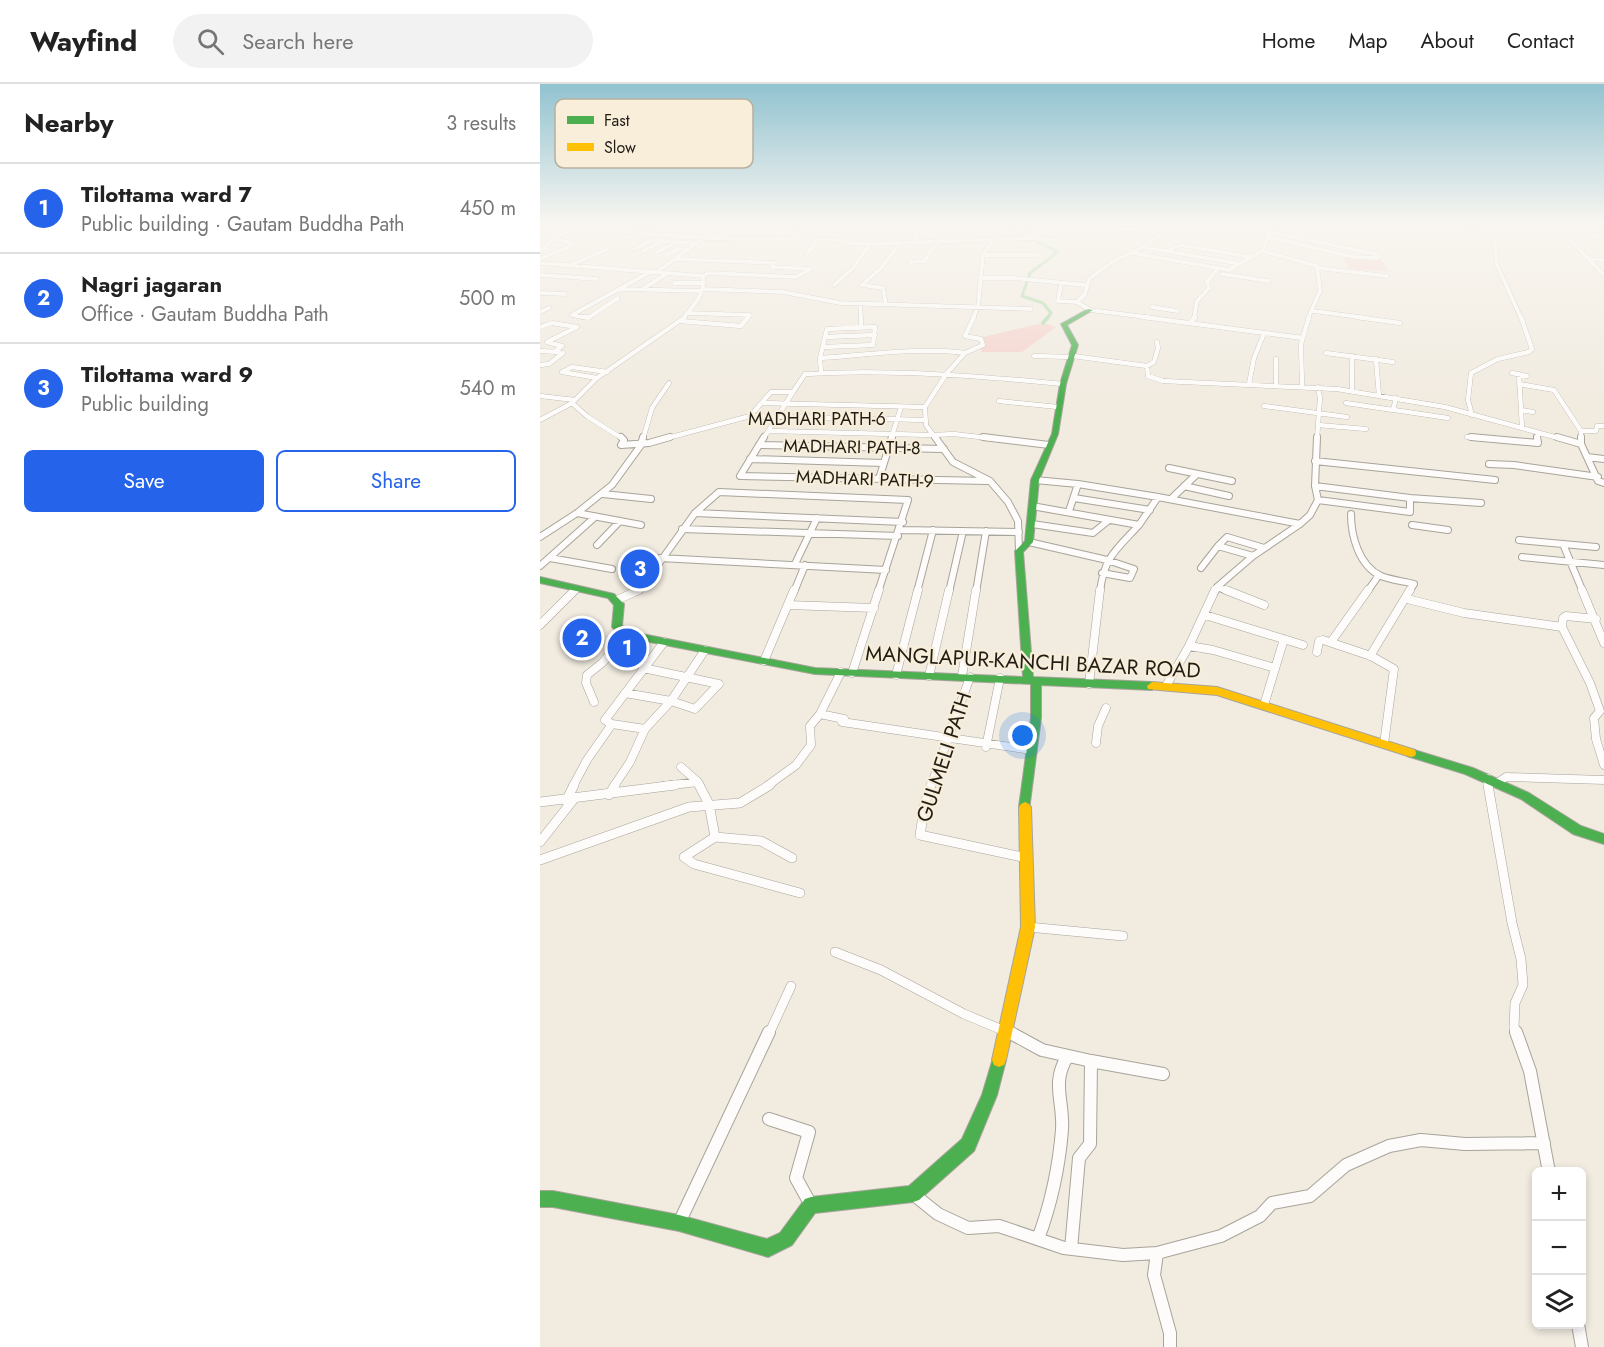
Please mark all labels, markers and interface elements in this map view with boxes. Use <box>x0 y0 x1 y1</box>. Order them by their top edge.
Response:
search box <box>173 14 593 68</box>
text: Wayfind <box>30 21 137 62</box>
icon: search <box>194 25 227 58</box>
text: Search here <box>242 25 354 57</box>
text: Home <box>1262 26 1315 56</box>
text: Map <box>1348 26 1388 56</box>
text: About <box>1421 26 1474 56</box>
text: Contact <box>1507 26 1574 56</box>
legend <box>555 99 753 168</box>
text: Nearby <box>24 104 113 142</box>
text: 3 results <box>446 109 516 138</box>
text: Fast <box>604 109 630 132</box>
text: Slow <box>604 136 636 159</box>
text: Tilottama ward 7 <box>81 178 252 210</box>
text: 1 <box>38 194 49 223</box>
text: 450 m <box>459 194 516 223</box>
text: Public building · Gautam Buddha Path <box>81 210 405 239</box>
text: Nagri jagaran <box>81 268 222 300</box>
text: 2 <box>37 284 50 313</box>
text: 500 m <box>459 284 516 313</box>
text: Office · Gautam Buddha Path <box>81 300 329 329</box>
text: Tilottama ward 9 <box>81 358 253 390</box>
text: 3 <box>37 374 50 403</box>
text: 540 m <box>459 374 516 403</box>
text: Public building <box>81 390 209 419</box>
street label: MADHARI PATH-6 <box>748 406 886 432</box>
street label: MADHARI PATH-8 <box>783 433 921 461</box>
button: Save <box>24 450 264 512</box>
button: Share <box>276 450 516 512</box>
street label: MADHARI PATH-9 <box>796 464 934 494</box>
pin: 3 <box>620 546 660 592</box>
pin: 2 <box>562 616 602 660</box>
pin: 1 <box>608 626 646 670</box>
street label: MANGLAPUR-KANCHI BAZAR ROAD <box>865 638 1201 686</box>
street label: GULMELI PATH <box>909 688 979 826</box>
your location <box>1008 721 1037 750</box>
map controls <box>1532 1167 1586 1329</box>
button: + <box>1532 1167 1586 1221</box>
button: − <box>1532 1221 1586 1275</box>
button: layers <box>1532 1275 1586 1329</box>

